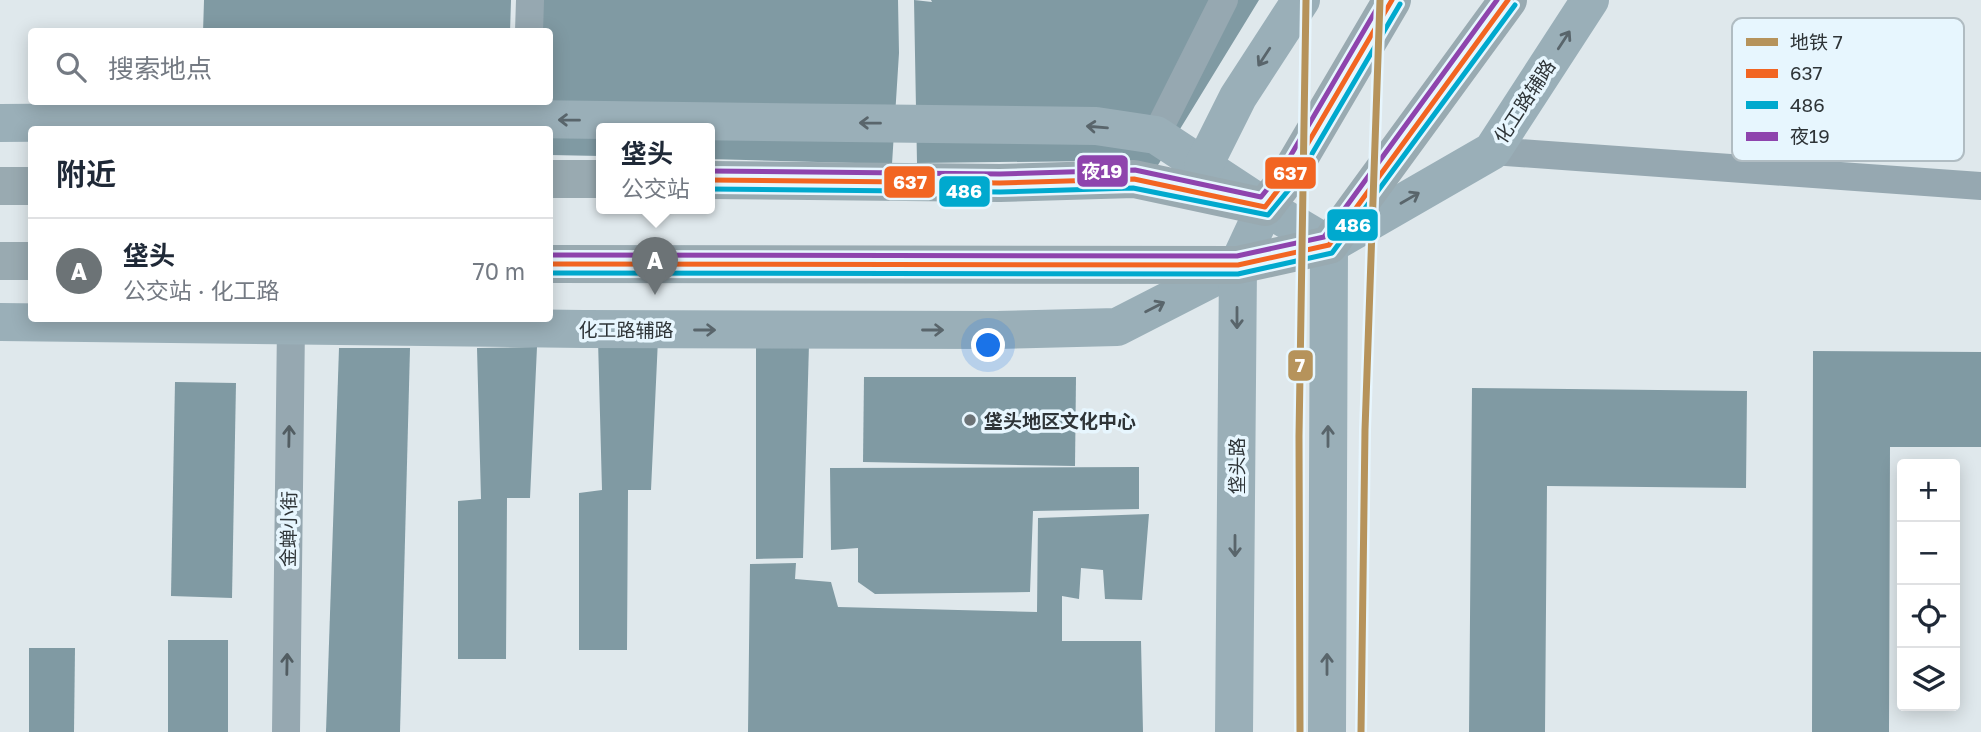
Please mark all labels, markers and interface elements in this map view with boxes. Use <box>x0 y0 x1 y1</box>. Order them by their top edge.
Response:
legend <box>1732 18 1964 161</box>
search box <box>28 28 553 105</box>
one-way arrow <box>1557 30 1571 50</box>
text: 地铁 7 <box>1790 30 1843 53</box>
one-way arrow <box>1256 47 1270 67</box>
icon: search <box>52 48 90 86</box>
text: 搜索地点 <box>108 53 212 84</box>
street label: 化工路辅路 <box>1488 55 1560 147</box>
text: 637 <box>1790 61 1823 84</box>
text: 486 <box>1790 93 1825 116</box>
one-way arrow <box>557 113 580 126</box>
one-way arrow <box>858 116 881 130</box>
one-way arrow <box>1086 120 1109 133</box>
popup <box>596 123 715 214</box>
text: 夜19 <box>1790 124 1830 147</box>
text: 垡头 <box>621 138 673 169</box>
line badge: 夜19 <box>1076 154 1129 188</box>
text: 附近 <box>56 156 116 192</box>
line badge: 637 <box>1264 156 1317 190</box>
text: 夜19 <box>1082 159 1122 182</box>
text: 637 <box>1273 161 1307 184</box>
line badge: 637 <box>883 165 936 199</box>
text: 637 <box>893 170 927 193</box>
text: 公交站 <box>621 174 690 202</box>
line badge: 486 <box>938 175 991 208</box>
text: 486 <box>946 179 982 202</box>
one-way arrow <box>1399 191 1419 205</box>
line badge: 486 <box>1326 208 1379 242</box>
text: 486 <box>1335 213 1371 236</box>
pin: A <box>632 237 678 295</box>
text: 垡头 <box>123 240 175 271</box>
text: A <box>71 257 87 285</box>
text: 70 m <box>472 257 525 285</box>
text: 公交站 · 化工路 <box>123 276 279 304</box>
one-way arrow <box>1144 300 1165 314</box>
one-way arrow <box>1230 306 1244 329</box>
street label: 化工路辅路 <box>578 318 674 341</box>
one-way arrow <box>693 323 716 337</box>
one-way arrow <box>921 323 944 337</box>
your location <box>971 328 1005 362</box>
line badge: 7 <box>1287 349 1314 382</box>
text: 7 <box>1295 353 1305 376</box>
place label: 垡头地区文化中心 <box>984 409 1136 432</box>
marker: 垡头地区文化中心 <box>962 412 978 428</box>
one-way arrow <box>282 425 296 448</box>
one-way arrow <box>1321 425 1335 448</box>
street label: 垡头路 <box>1225 437 1248 495</box>
map controls <box>1897 459 1960 711</box>
button: + <box>1897 459 1960 522</box>
street label: 金蝉小街 <box>276 491 300 567</box>
button: − <box>1897 522 1960 585</box>
one-way arrow <box>1228 534 1242 557</box>
button: locate <box>1897 585 1960 648</box>
button: layers <box>1897 648 1960 711</box>
one-way arrow <box>280 653 294 676</box>
one-way arrow <box>1321 653 1334 676</box>

